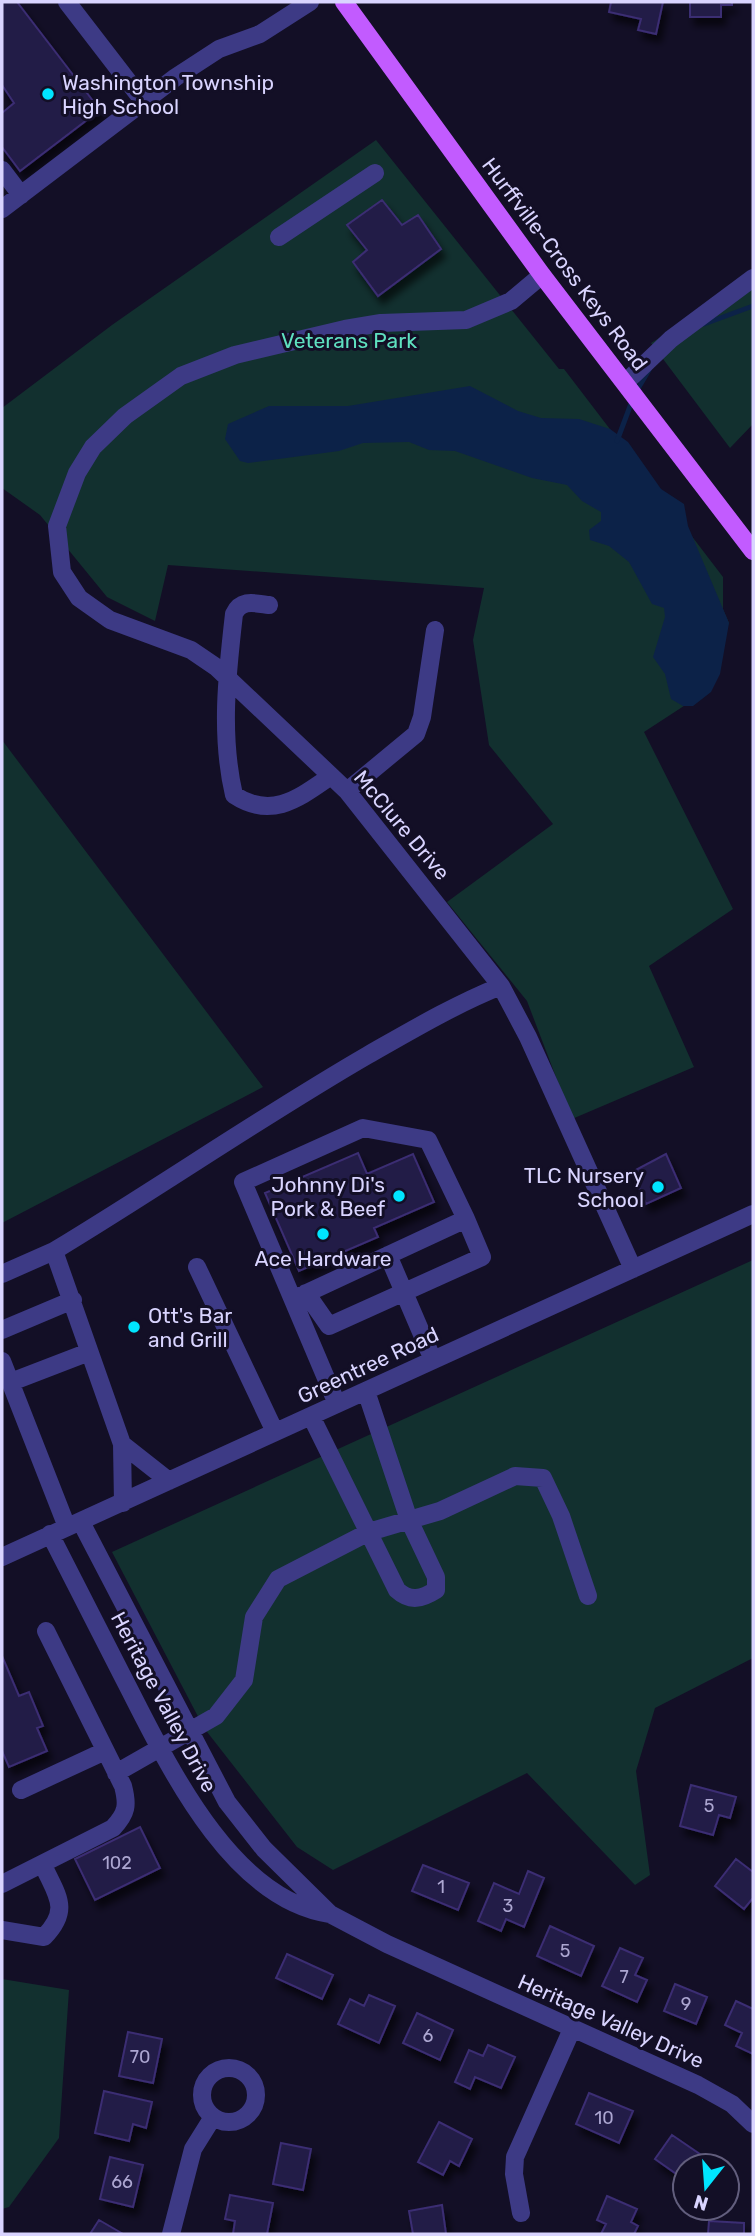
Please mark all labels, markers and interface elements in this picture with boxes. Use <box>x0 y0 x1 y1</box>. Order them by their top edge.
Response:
place label: Washington Township High School <box>62 70 274 119</box>
marker: Washington Township High School <box>40 86 56 102</box>
street label: Hurffville-Cross Keys Road <box>477 153 653 375</box>
park label: Veterans Park <box>281 328 417 353</box>
street label: McClure Drive <box>349 765 455 885</box>
place label: TLC Nursery School <box>524 1163 644 1212</box>
place label: Johnny Di's Pork & Beef <box>271 1172 385 1221</box>
marker: TLC Nursery School <box>650 1179 666 1195</box>
marker: Johnny Di's Pork & Beef <box>391 1188 407 1204</box>
marker: Ace Hardware <box>315 1226 331 1242</box>
place label: Ace Hardware <box>255 1246 391 1271</box>
place label: Ott's Bar and Grill <box>148 1303 232 1352</box>
marker: Ott's Bar and Grill <box>126 1319 142 1335</box>
street label: Greentree Road <box>294 1321 442 1409</box>
street label: Heritage Valley Drive <box>106 1607 222 1797</box>
house number: 5 <box>704 1795 714 1817</box>
house number: 102 <box>102 1852 132 1874</box>
house number: 1 <box>437 1876 445 1898</box>
house number: 3 <box>503 1895 513 1917</box>
house number: 5 <box>560 1940 570 1962</box>
house number: 7 <box>619 1966 629 1988</box>
street label: Heritage Valley Drive <box>514 1969 708 2073</box>
house number: 9 <box>681 1993 691 2015</box>
house number: 6 <box>423 2025 434 2047</box>
house number: 70 <box>130 2046 150 2068</box>
house number: 10 <box>594 2107 614 2129</box>
north arrow <box>671 2152 741 2222</box>
house number: 66 <box>111 2171 133 2193</box>
text: N <box>691 2190 711 2216</box>

